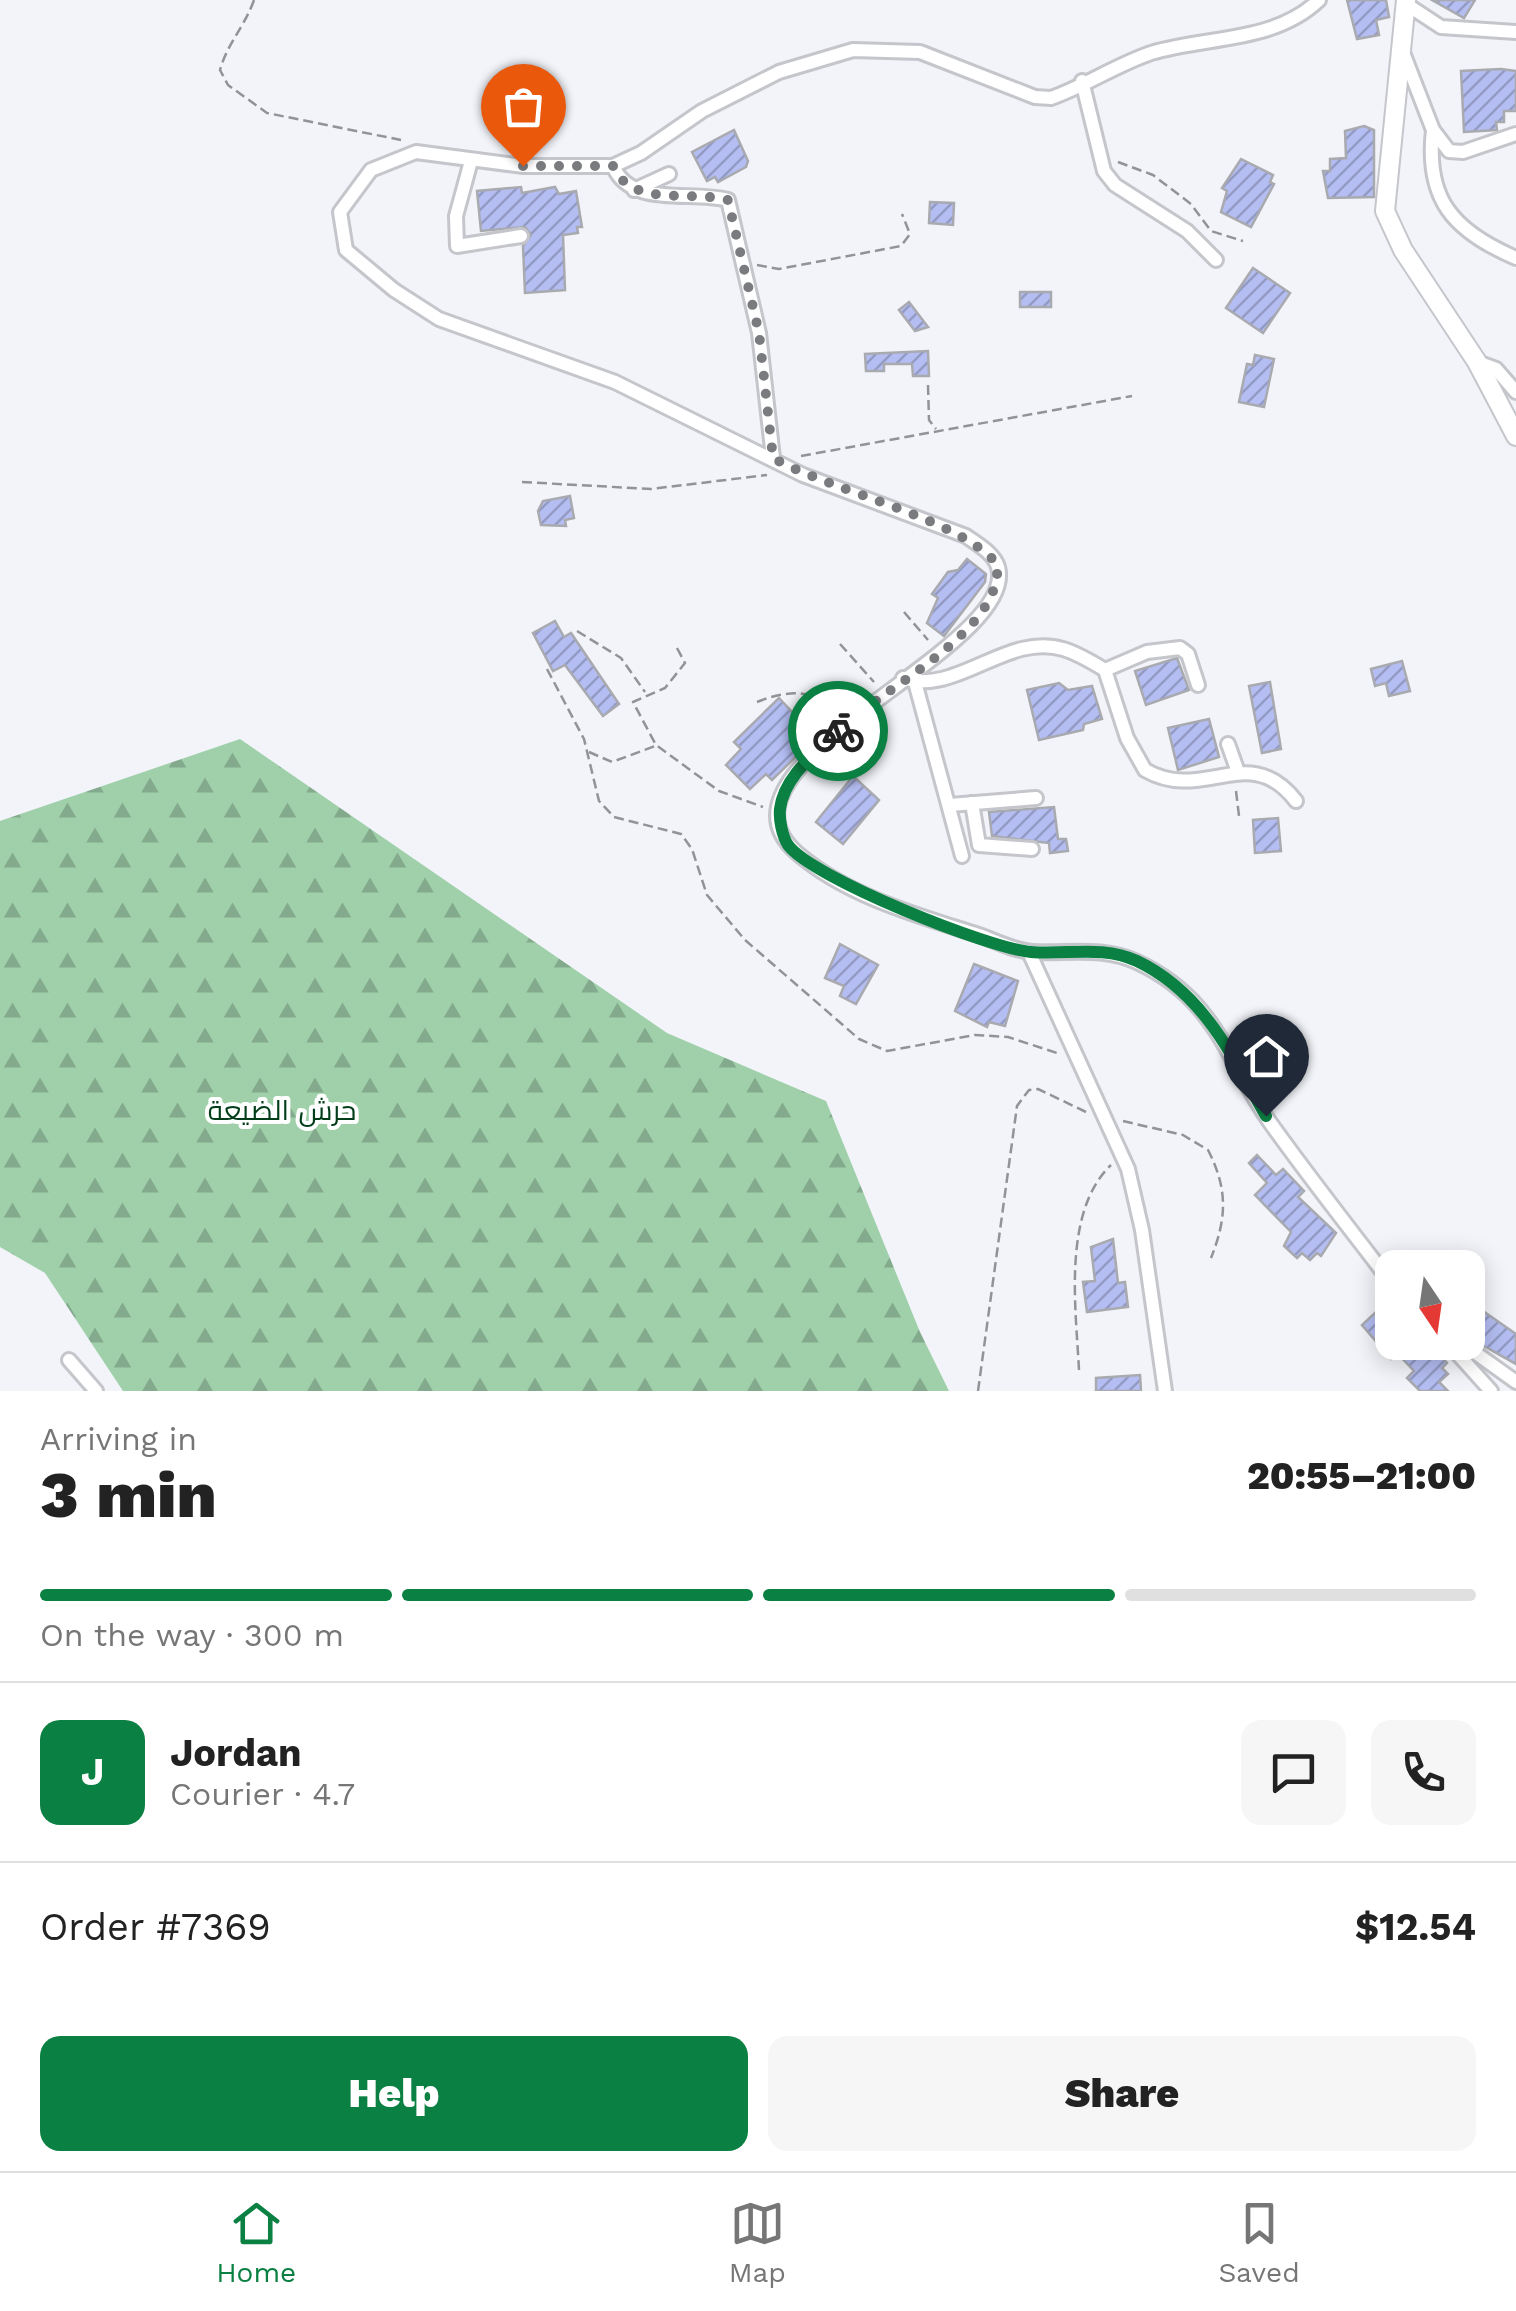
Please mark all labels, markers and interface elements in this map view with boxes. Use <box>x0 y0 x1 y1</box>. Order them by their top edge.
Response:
pin <box>481 64 566 167</box>
icon: bag <box>496 79 551 134</box>
courier <box>788 681 888 781</box>
icon: bike <box>811 704 866 759</box>
pin <box>1224 1014 1309 1117</box>
icon: home <box>1239 1029 1294 1084</box>
park label: حرش الضيعة <box>208 1094 356 1127</box>
north arrow <box>1375 1250 1485 1360</box>
map controls <box>1375 1250 1485 1360</box>
text: Arriving in <box>40 1420 197 1458</box>
text: 20:55–21:00 <box>1247 1454 1476 1498</box>
text: 3 min <box>40 1457 217 1533</box>
text: On the way · 300 m <box>40 1616 344 1654</box>
button: chat <box>1241 1720 1346 1825</box>
button: phone <box>1371 1720 1476 1825</box>
text: Jordan <box>170 1731 302 1775</box>
text: J <box>81 1750 104 1794</box>
text: Courier · 4.7 <box>170 1775 355 1813</box>
text: Order #7369 <box>40 1905 271 1949</box>
text: $12.54 <box>1355 1905 1476 1949</box>
button: Help <box>40 2036 748 2151</box>
button: Share <box>768 2036 1476 2151</box>
tab: Home <box>216 2196 296 2289</box>
tab: Map <box>729 2196 786 2289</box>
tab: Saved <box>1218 2196 1300 2289</box>

